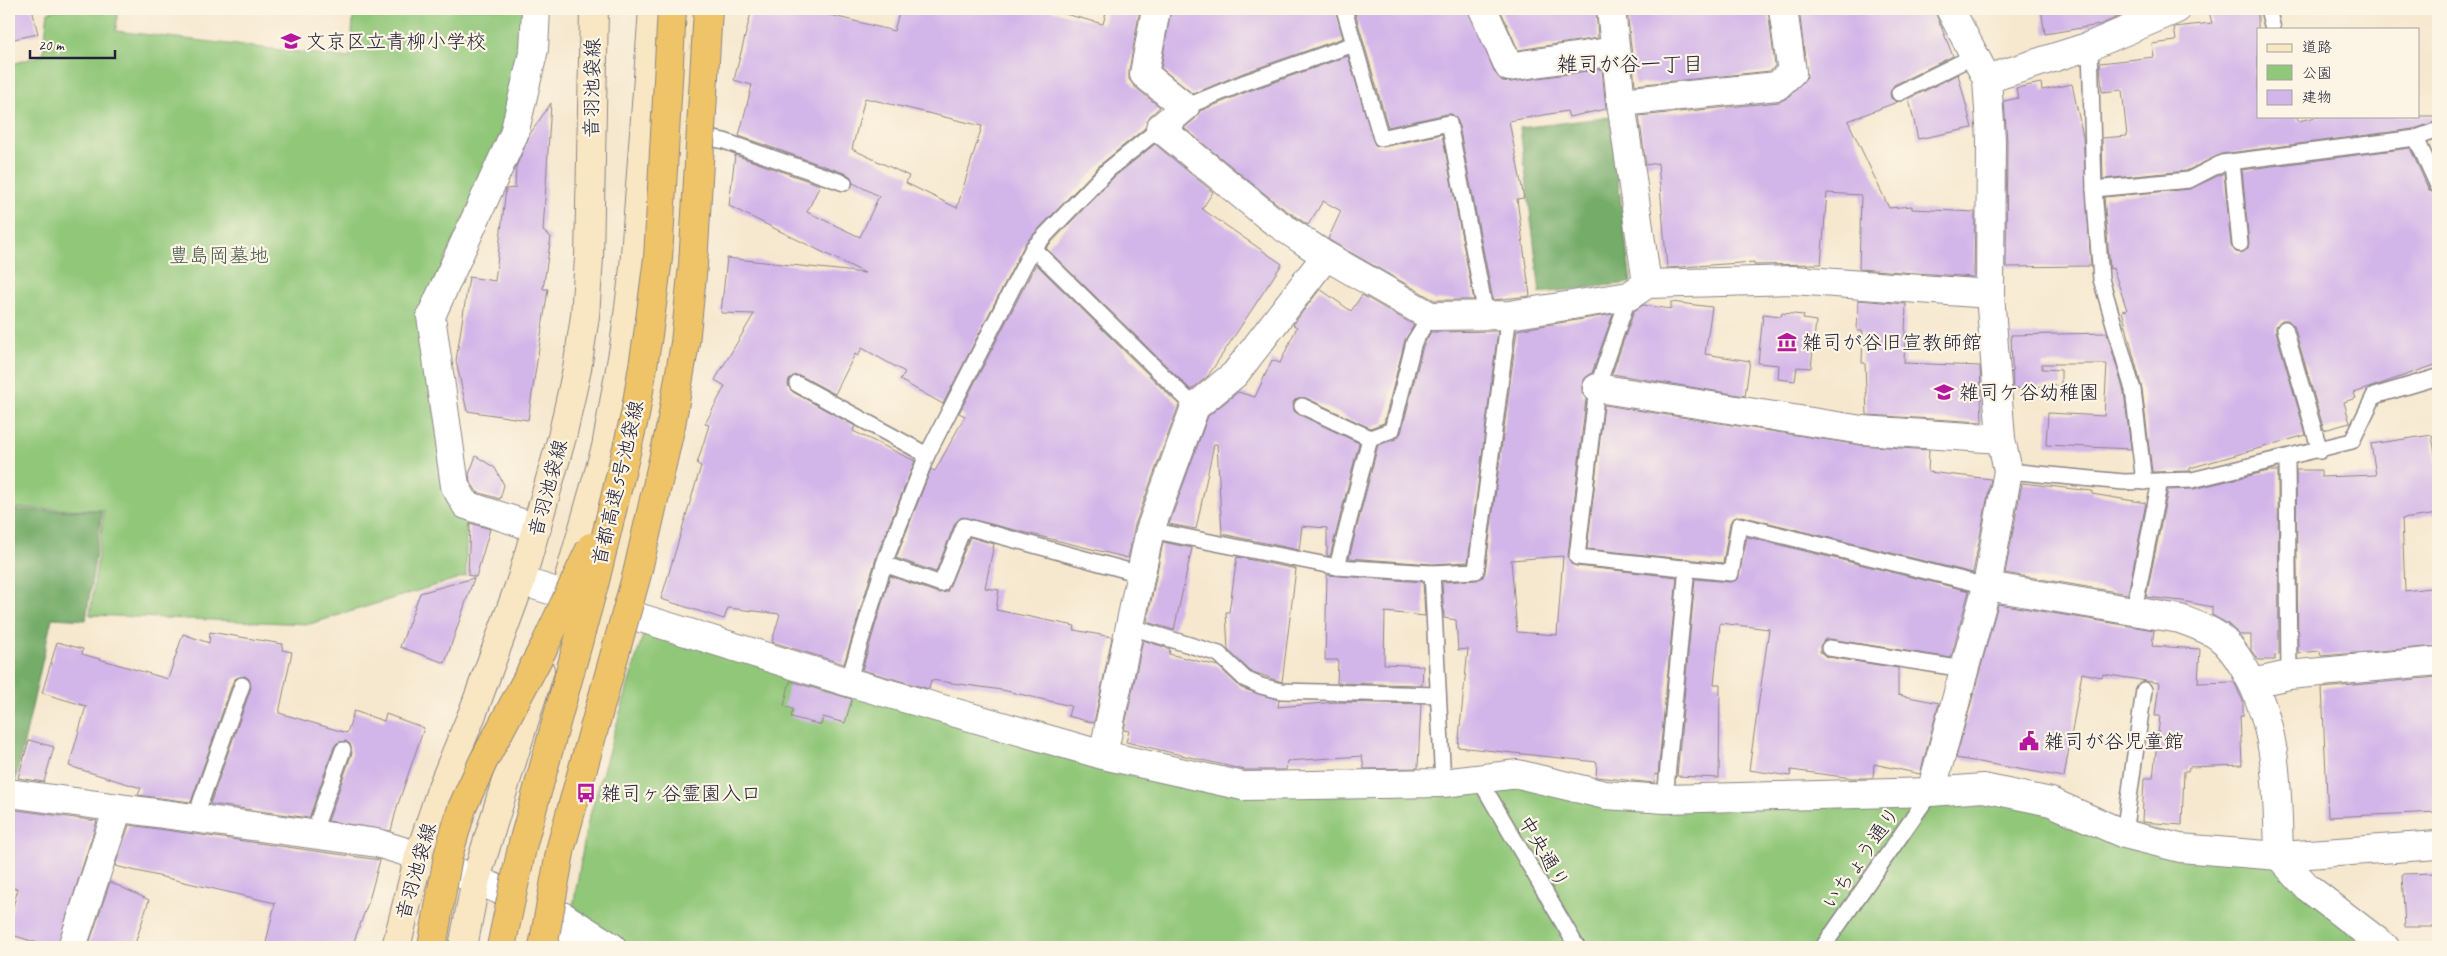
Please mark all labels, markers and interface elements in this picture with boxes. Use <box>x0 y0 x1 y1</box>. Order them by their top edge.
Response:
scale bar <box>30 28 115 60</box>
legend <box>2257 28 2420 118</box>
place label: 文京区立青柳小学校 <box>306 29 486 54</box>
school or university icon: 文京区立青柳小学校 <box>280 30 302 52</box>
text: 20 m <box>38 36 65 55</box>
street label: 音羽池袋線 <box>579 38 605 138</box>
text: 道路 <box>2302 38 2332 57</box>
district label: 雑司が谷一丁目 <box>1557 51 1704 77</box>
text: 公園 <box>2302 64 2332 83</box>
text: 建物 <box>2302 88 2332 107</box>
park label: 豊島岡墓地 <box>169 243 269 268</box>
place label: 雑司が谷旧宣教師館 <box>1802 330 1982 355</box>
museum icon: 雑司が谷旧宣教師館 <box>1776 331 1798 353</box>
place label: 雑司ケ谷幼稚園 <box>1959 380 2099 405</box>
school or university icon: 雑司ケ谷幼稚園 <box>1933 381 1955 403</box>
street label: 首都高速5号池袋線 <box>587 398 649 568</box>
street label: 音羽池袋線 <box>523 436 573 540</box>
place label: 雑司が谷児童館 <box>2044 729 2184 754</box>
public building icon: 雑司が谷児童館 <box>2018 730 2040 752</box>
place label: 雑司ヶ谷霊園入口 <box>601 781 761 806</box>
bus stop icon: 雑司ヶ谷霊園入口 <box>575 782 597 804</box>
street label: いちょう通り <box>1816 802 1906 914</box>
street label: 中央通り <box>1513 811 1575 893</box>
street label: 音羽池袋線 <box>390 819 442 923</box>

